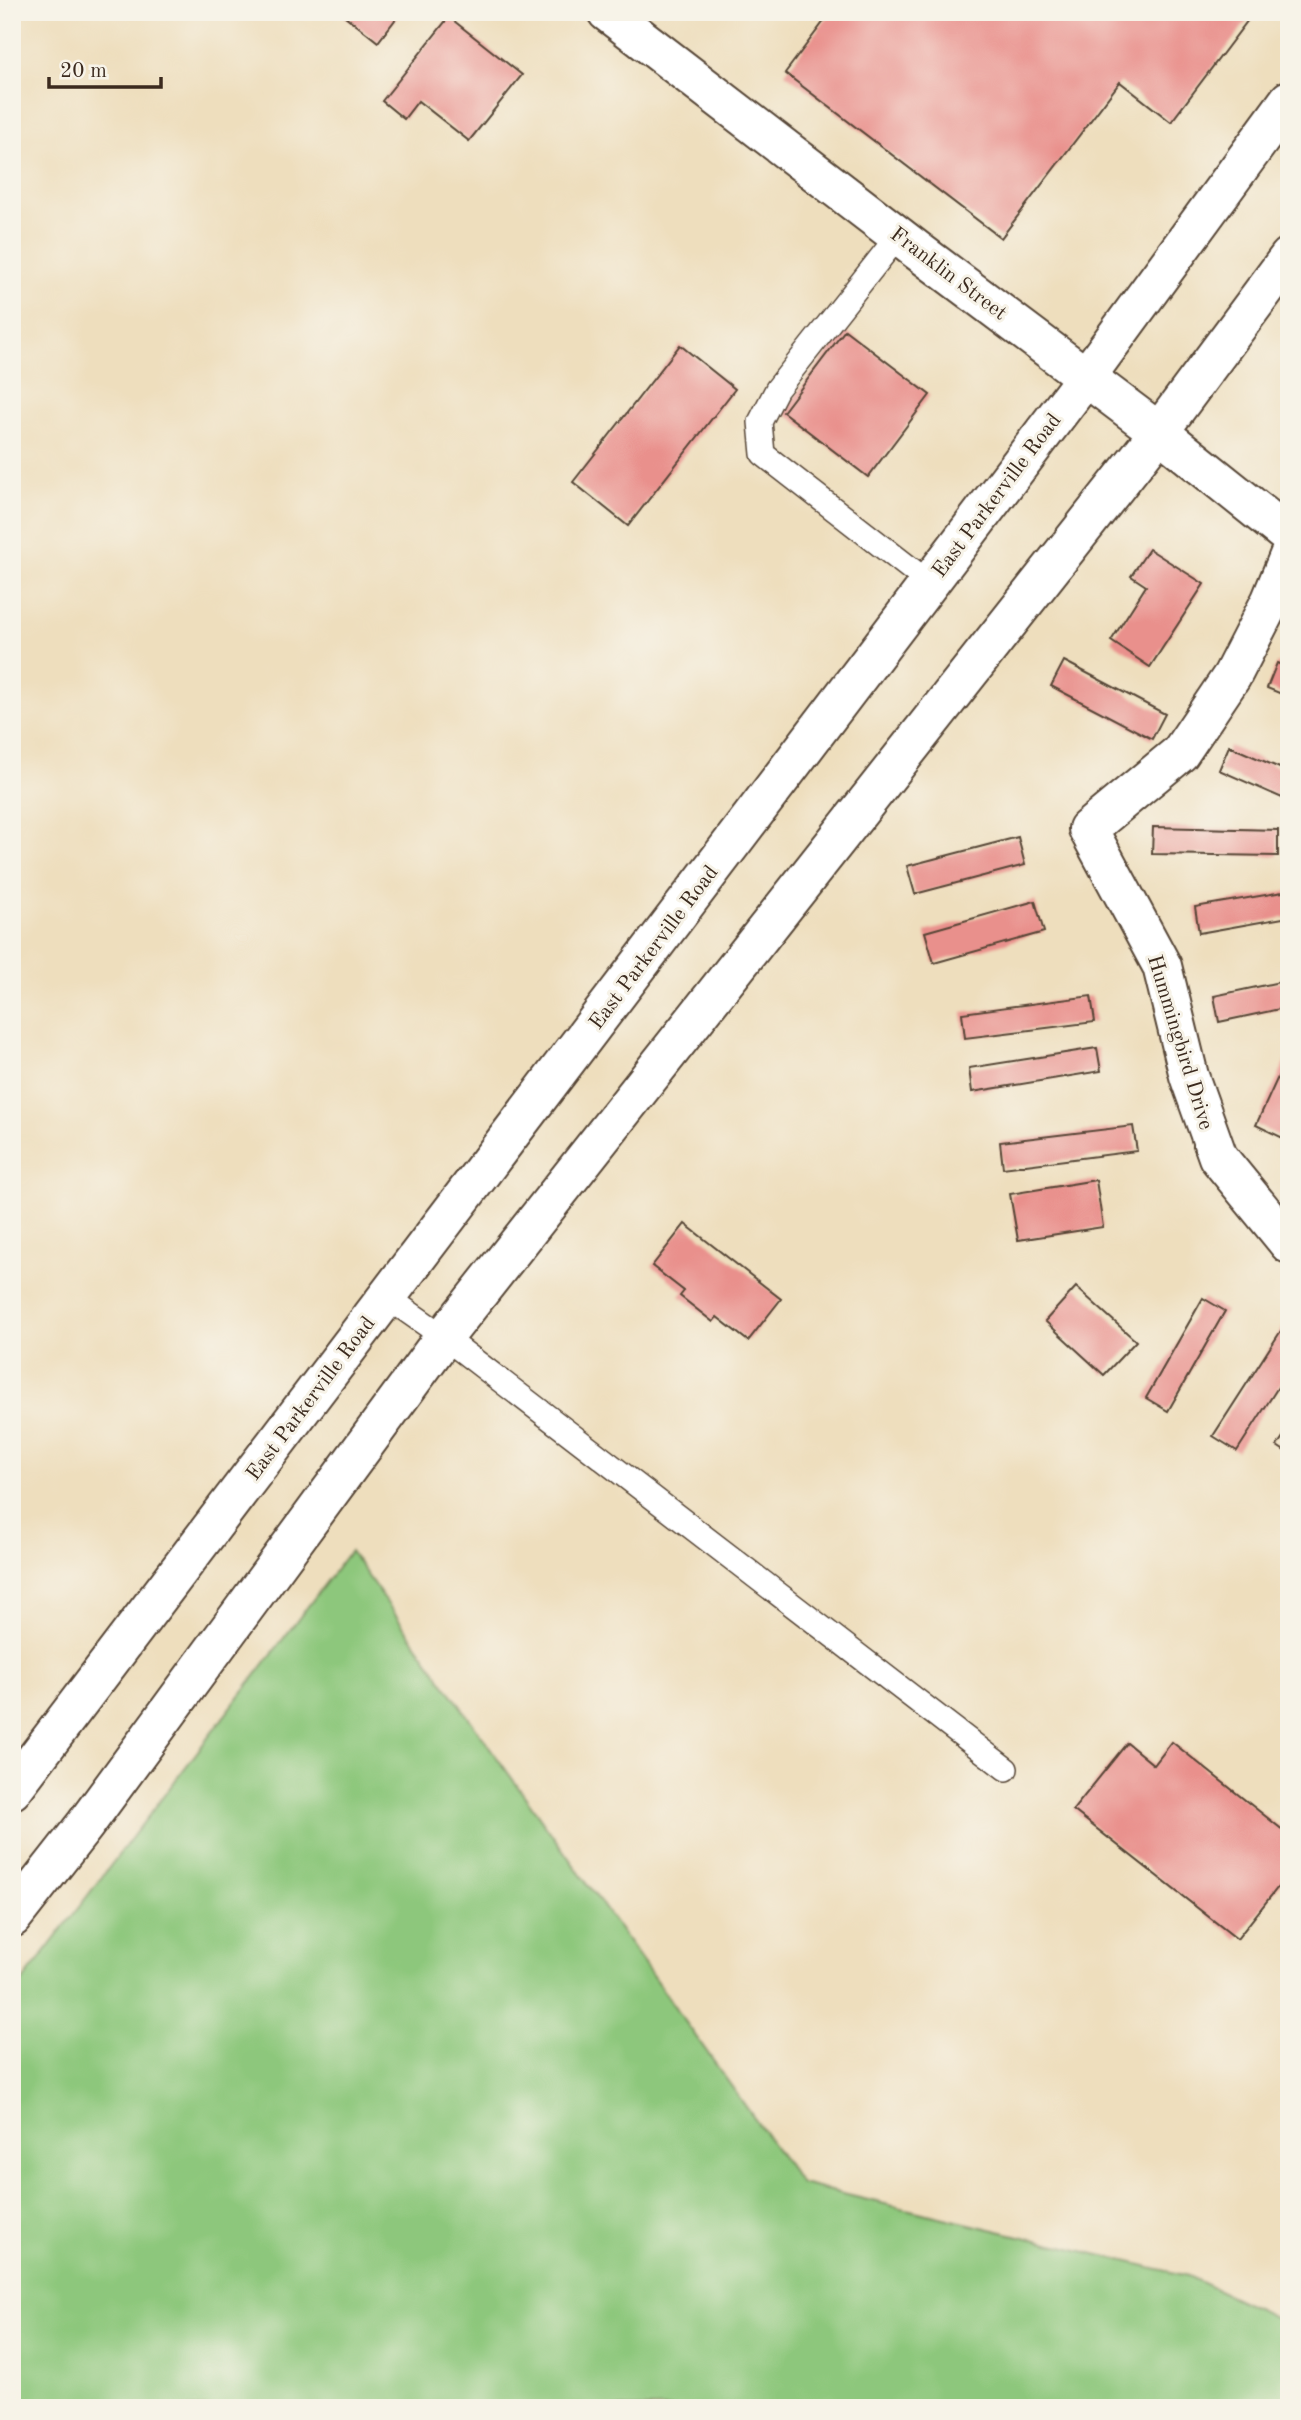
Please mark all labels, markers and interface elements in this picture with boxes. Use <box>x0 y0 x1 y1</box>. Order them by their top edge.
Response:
scale bar <box>49 46 161 90</box>
text: 20 m <box>60 61 107 82</box>
street label: Franklin Street <box>886 224 1010 325</box>
street label: East Parkerville Road <box>929 410 1066 582</box>
street label: East Parkerville Road <box>586 862 723 1034</box>
street label: Hummingbird Drive <box>1143 952 1216 1132</box>
street label: East Parkerville Road <box>243 1313 380 1485</box>

